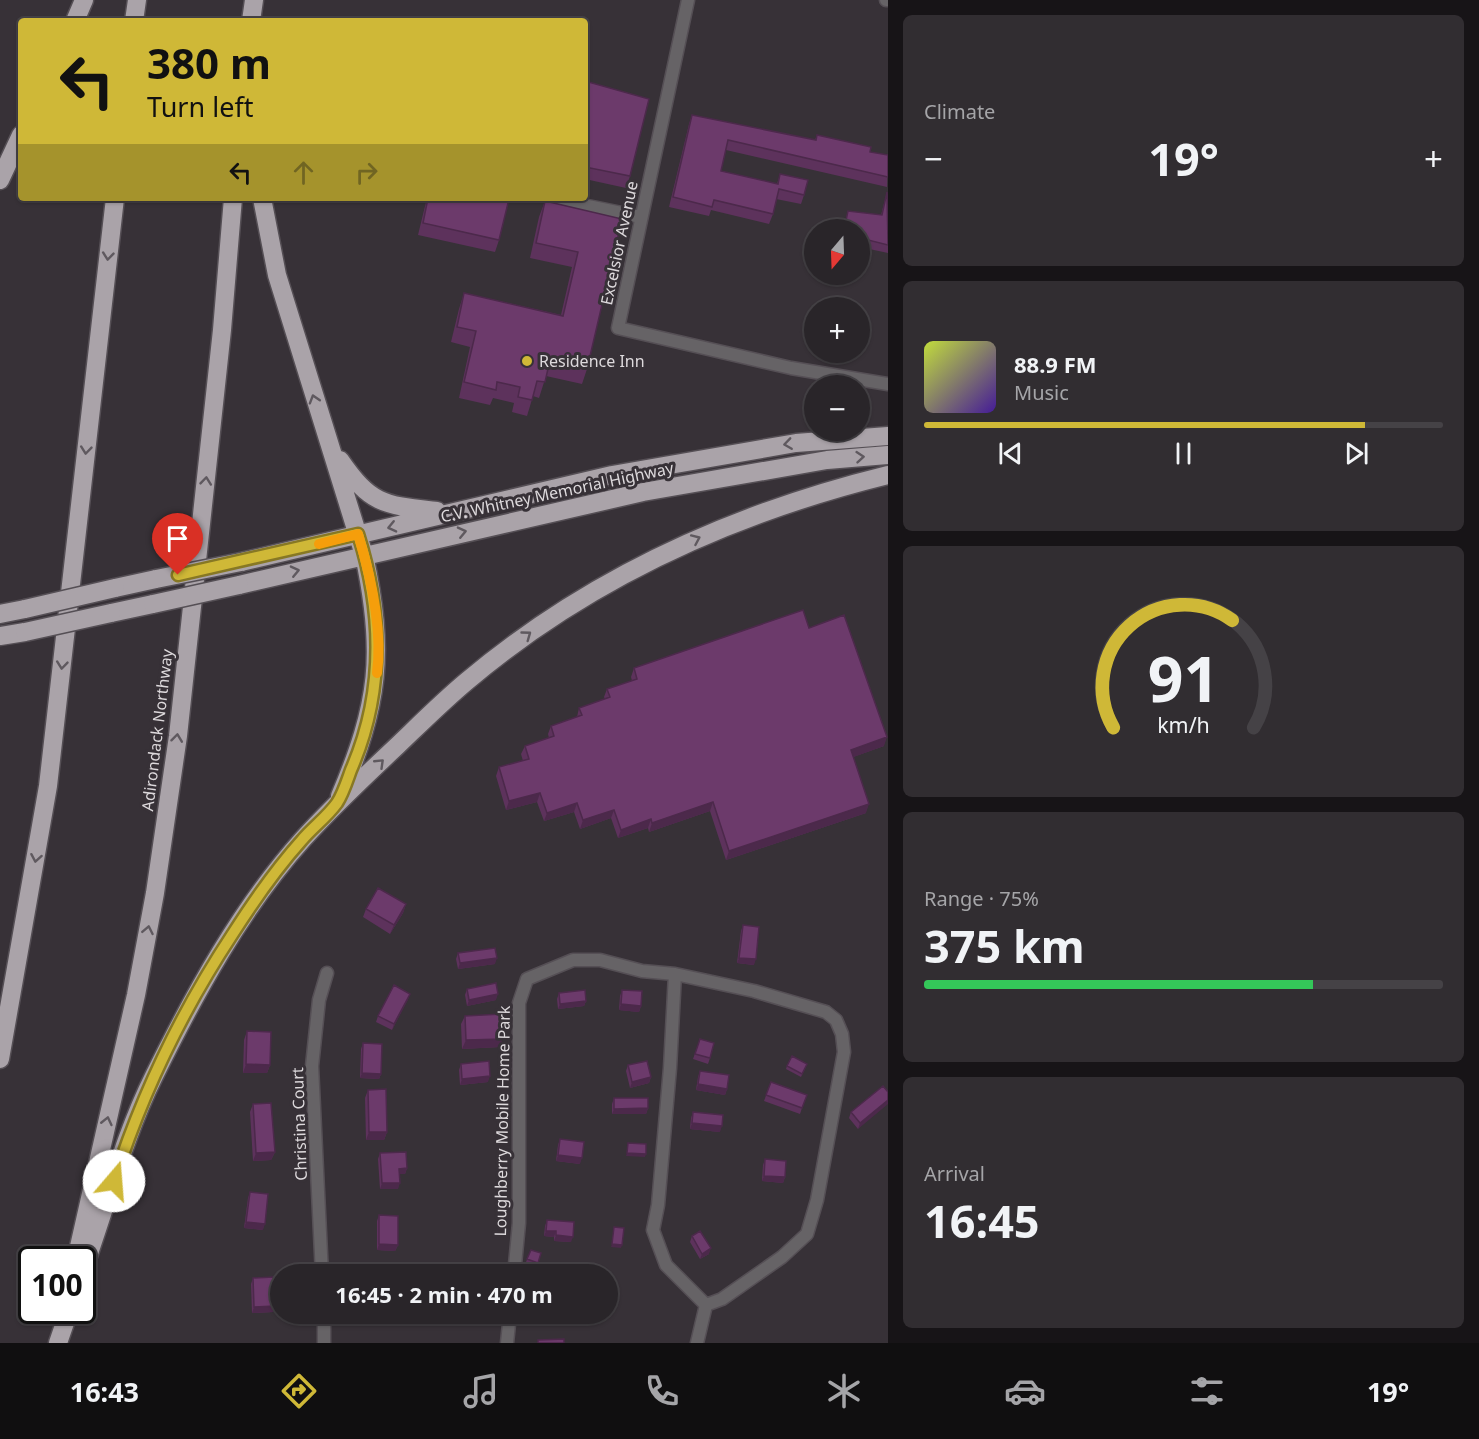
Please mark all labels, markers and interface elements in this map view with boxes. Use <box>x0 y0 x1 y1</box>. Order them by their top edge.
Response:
text: 380 m <box>147 34 271 91</box>
icon: left <box>48 42 126 120</box>
text: Turn left <box>147 88 253 125</box>
text: Climate <box>924 98 995 125</box>
text: 19° <box>1148 128 1219 189</box>
text: − <box>924 136 943 181</box>
text: + <box>1424 136 1443 181</box>
icon: left <box>224 156 257 189</box>
icon: ahead <box>287 156 320 189</box>
icon: right <box>350 156 383 189</box>
street label: Excelsior Avenue <box>595 179 643 307</box>
north arrow <box>804 219 870 285</box>
map controls <box>804 219 870 441</box>
one-way arrow <box>102 252 115 261</box>
button: + <box>804 297 870 363</box>
text: 88.9 FM <box>1014 349 1096 379</box>
place label: Residence Inn <box>539 350 645 372</box>
marker: Residence Inn <box>520 354 534 368</box>
button: − <box>804 375 870 441</box>
text: Music <box>1014 379 1069 406</box>
one-way arrow <box>309 394 321 405</box>
icon: previous <box>994 437 1027 470</box>
icon: pause <box>1167 437 1200 470</box>
icon: next <box>1340 437 1373 470</box>
one-way arrow <box>783 438 792 450</box>
one-way arrow <box>81 445 93 454</box>
one-way arrow <box>855 451 865 464</box>
street label: C.V. Whitney Memorial Highway <box>438 456 676 527</box>
one-way arrow <box>199 477 212 486</box>
pin <box>152 513 203 575</box>
one-way arrow <box>387 519 397 532</box>
icon: arrive <box>161 522 194 555</box>
one-way arrow <box>457 527 467 540</box>
one-way arrow <box>689 534 700 546</box>
one-way arrow <box>290 566 300 579</box>
one-way arrow <box>520 631 531 642</box>
text: 91 <box>1148 636 1219 721</box>
street label: Adirondack Northway <box>136 647 178 812</box>
one-way arrow <box>57 660 69 669</box>
text: km/h <box>1157 711 1210 740</box>
one-way arrow <box>171 733 183 742</box>
one-way arrow <box>372 759 383 770</box>
one-way arrow <box>30 853 42 862</box>
text: Range · 75% <box>924 885 1039 912</box>
text: 375 km <box>924 915 1085 976</box>
one-way arrow <box>141 926 154 936</box>
street label: Loughberry Mobile Home Park <box>489 1005 515 1237</box>
street label: Christina Court <box>286 1067 312 1181</box>
one-way arrow <box>100 1116 113 1126</box>
position arrow <box>82 1149 146 1213</box>
text: Arrival <box>924 1160 985 1187</box>
text: 16:45 <box>924 1190 1040 1251</box>
speed limit sign: 100 <box>18 1246 96 1324</box>
text: 16:45 · 2 min · 470 m <box>335 1279 553 1309</box>
icon: directions <box>278 1370 320 1412</box>
icon: music <box>460 1370 502 1412</box>
icon: phone <box>641 1370 683 1412</box>
icon: climate <box>823 1370 865 1412</box>
icon: car <box>1004 1370 1046 1412</box>
icon: filters <box>1186 1370 1228 1412</box>
text: 16:43 <box>70 1373 139 1410</box>
text: 19° <box>1367 1373 1409 1410</box>

